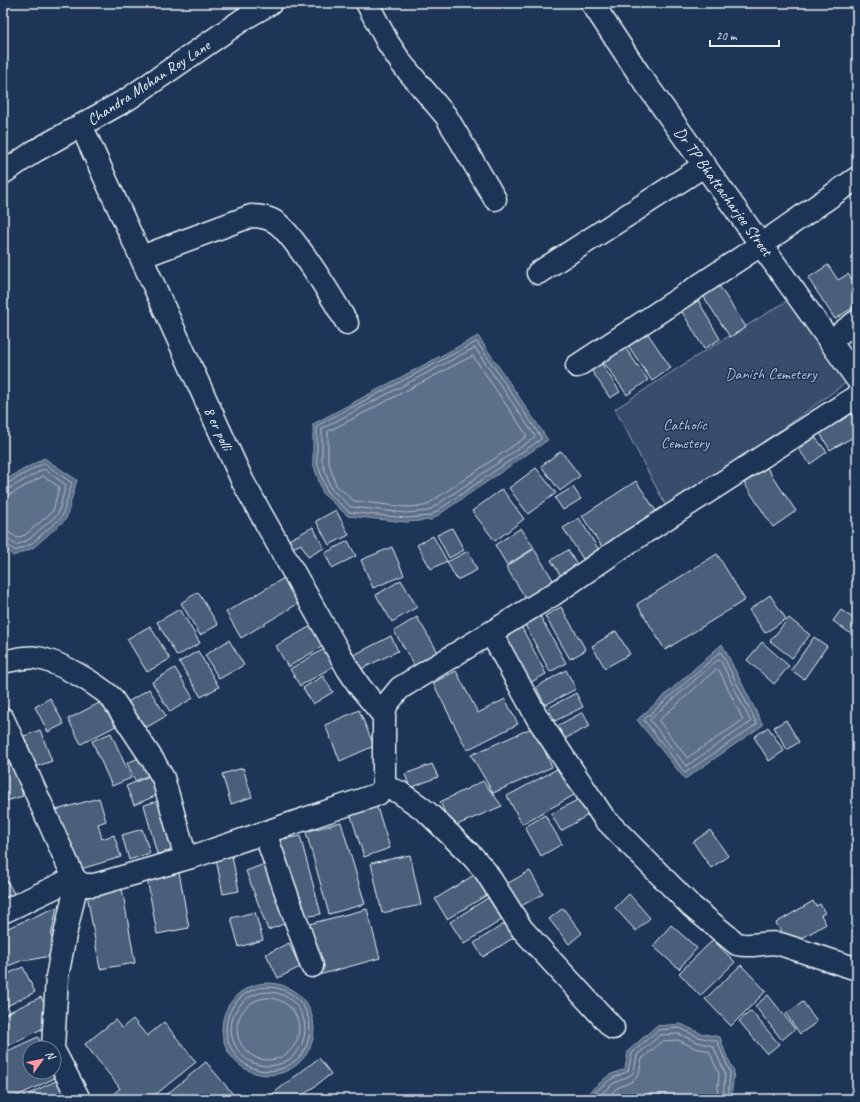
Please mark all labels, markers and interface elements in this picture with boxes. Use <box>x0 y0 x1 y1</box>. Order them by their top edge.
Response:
scale bar <box>710 22 779 48</box>
text: 20 m <box>716 28 738 44</box>
street label: Chandra Mohan Roy Lane <box>83 35 215 130</box>
street label: Dr TP Bhattacharjee Street <box>670 123 778 261</box>
park label: Danish Cemetery <box>725 364 818 384</box>
street label: 8 er polli <box>199 403 238 455</box>
park label: Catholic Cemetery <box>661 415 711 453</box>
north arrow <box>22 1040 62 1080</box>
text: N <box>43 1048 59 1063</box>

